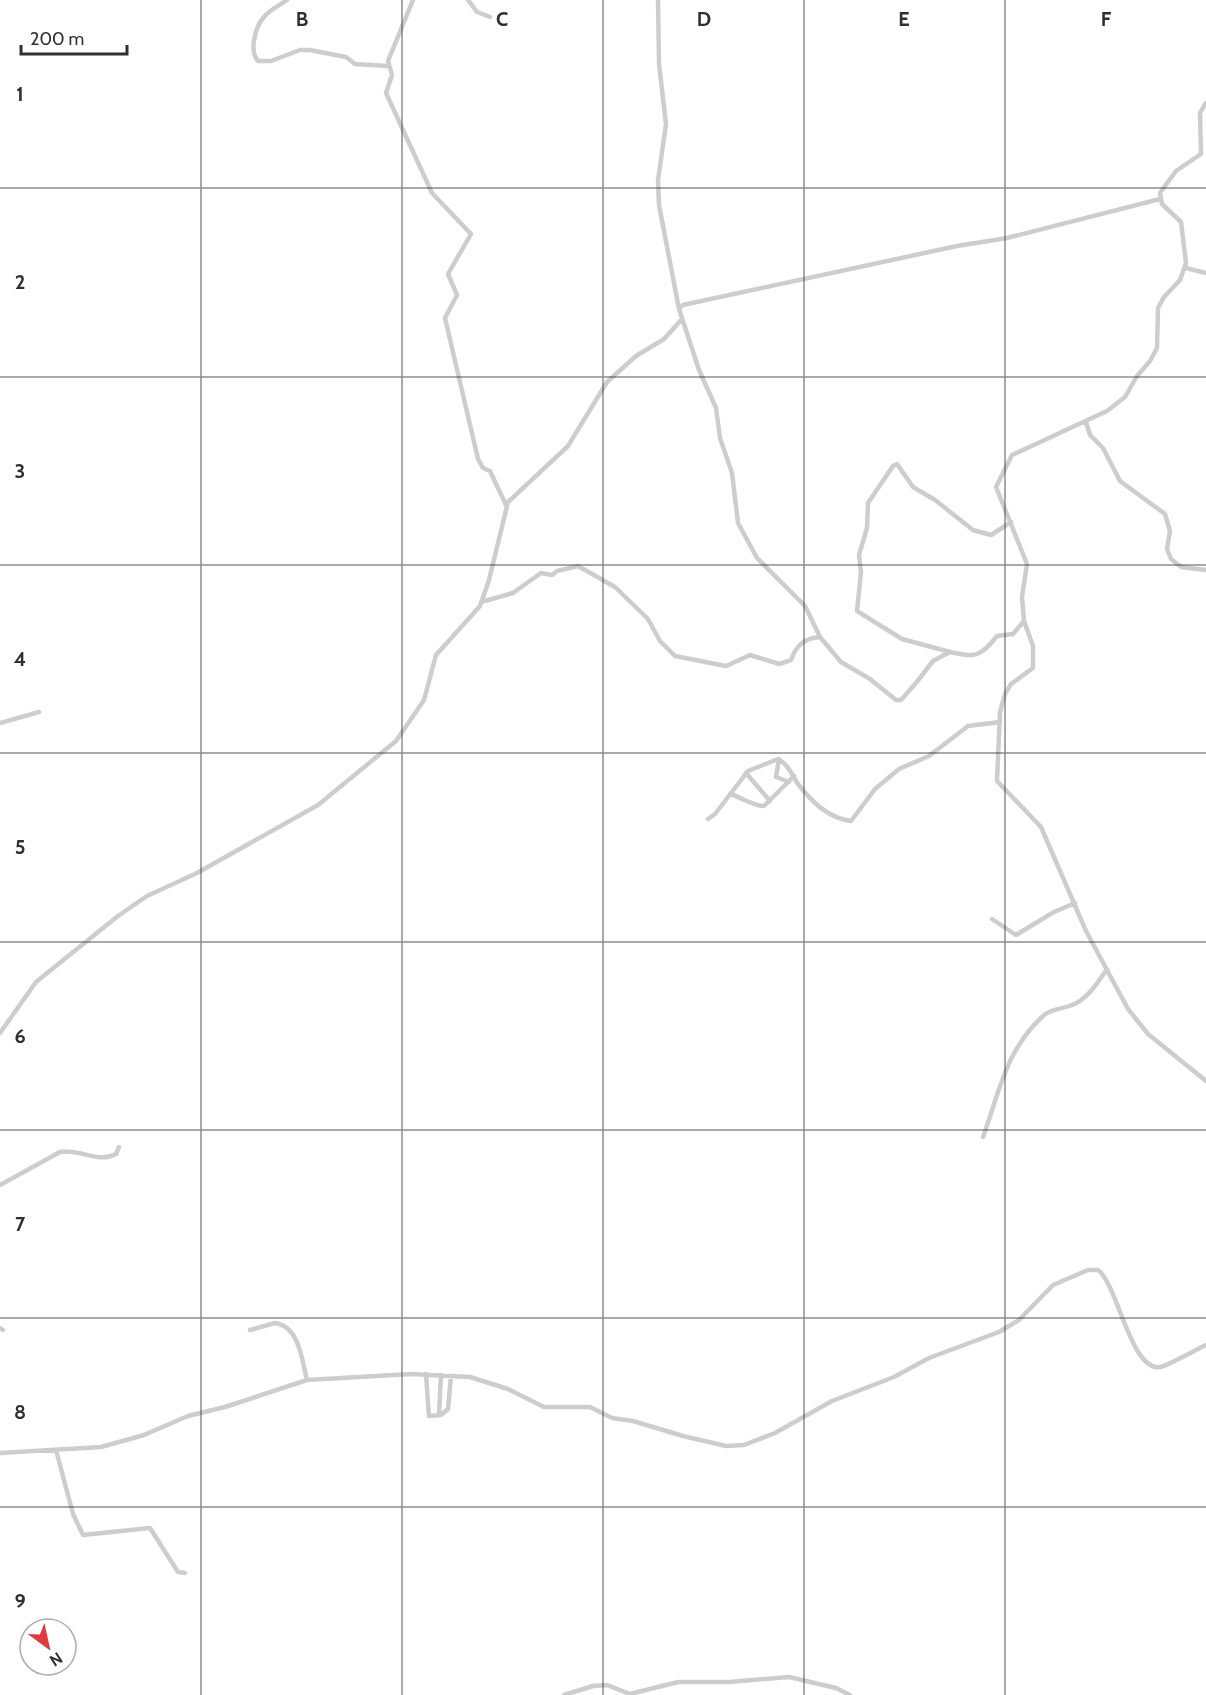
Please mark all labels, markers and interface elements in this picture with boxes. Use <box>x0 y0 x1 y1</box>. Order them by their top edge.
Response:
text: B <box>296 7 308 31</box>
text: C <box>496 7 508 31</box>
text: D <box>697 7 711 31</box>
text: E <box>898 7 910 31</box>
text: F <box>1101 7 1112 31</box>
scale bar <box>21 18 128 56</box>
text: 200 m <box>30 28 84 50</box>
text: 1 <box>16 82 24 106</box>
text: 2 <box>15 270 25 294</box>
text: 3 <box>15 459 25 483</box>
text: 4 <box>14 647 26 671</box>
text: 5 <box>15 835 25 859</box>
text: 6 <box>14 1024 26 1048</box>
text: 7 <box>15 1212 26 1236</box>
text: 8 <box>14 1400 26 1424</box>
text: 9 <box>14 1589 26 1613</box>
north arrow <box>18 1617 78 1677</box>
text: N <box>46 1648 66 1670</box>

